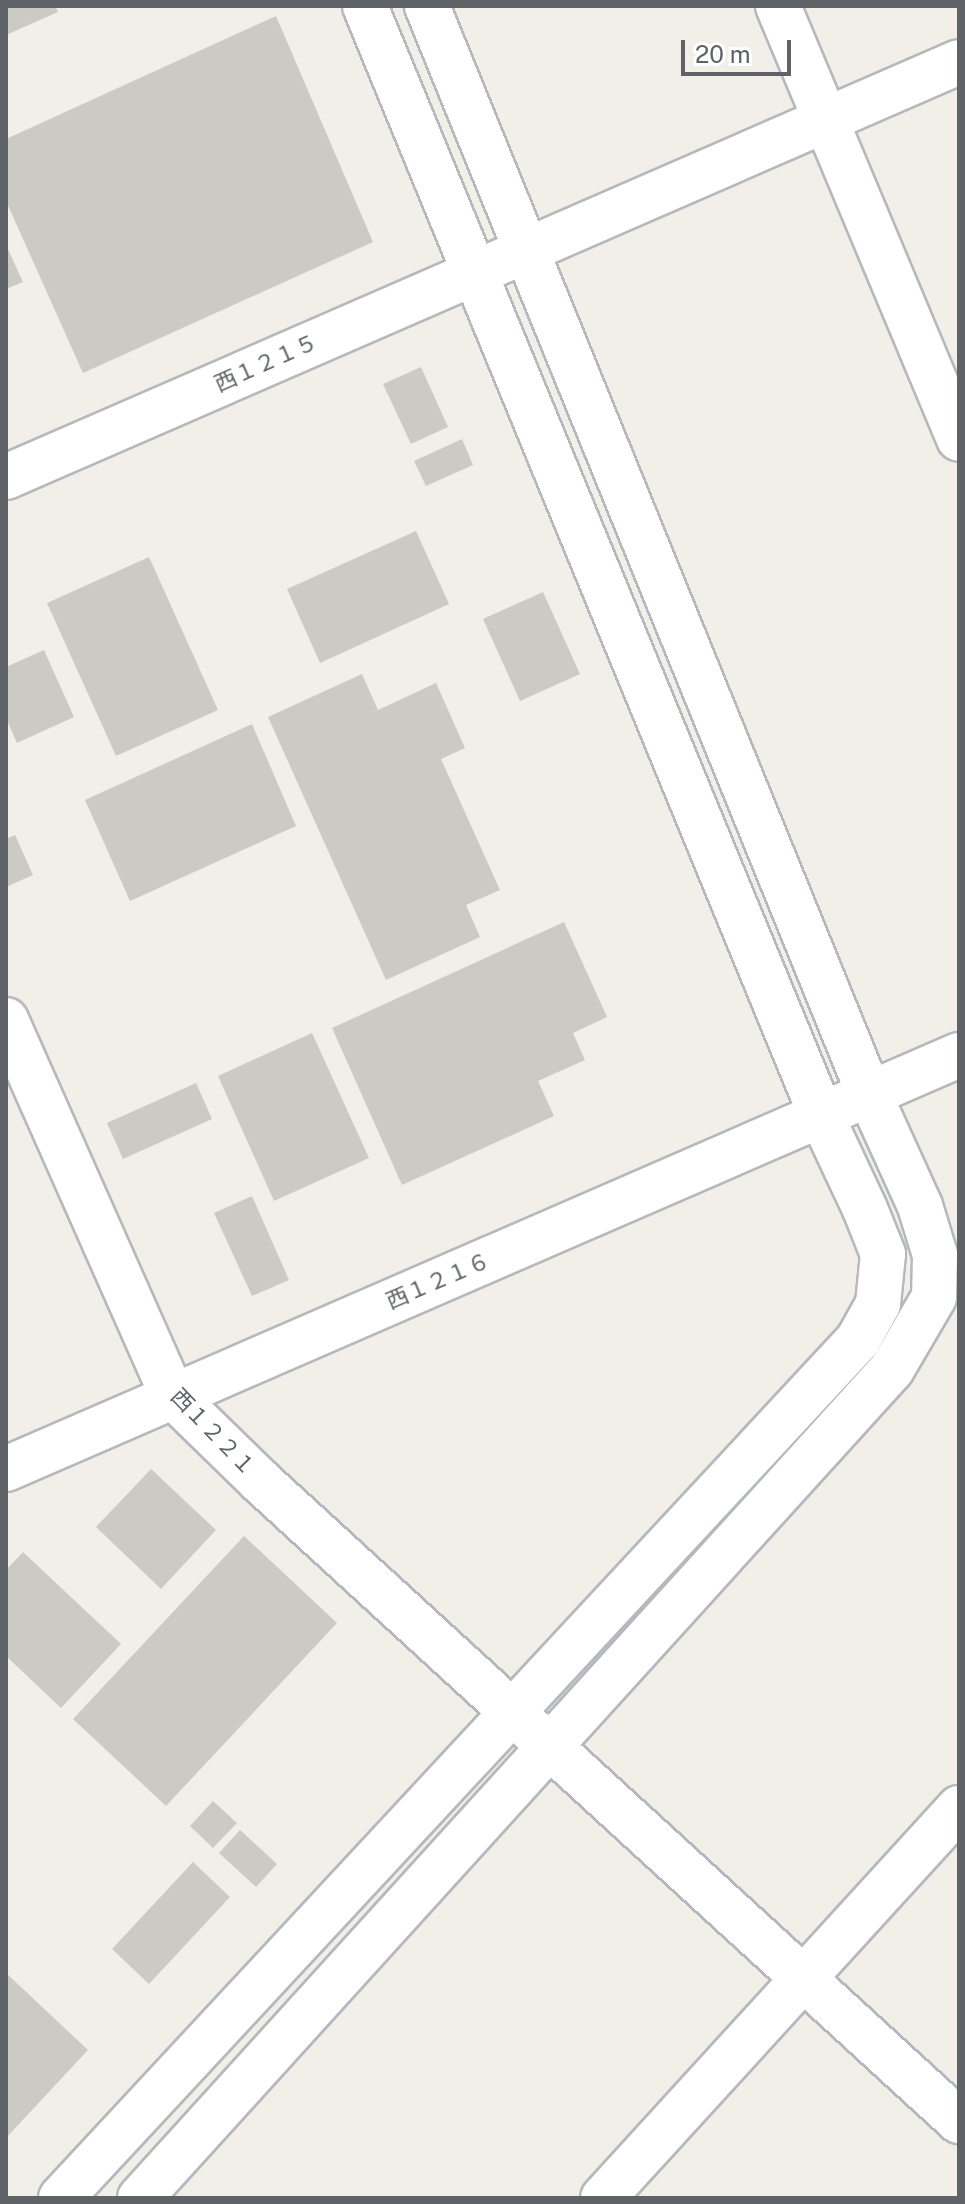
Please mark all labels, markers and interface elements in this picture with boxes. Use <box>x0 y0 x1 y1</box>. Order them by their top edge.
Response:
scale bar <box>685 24 795 74</box>
text: 20 m <box>695 40 751 68</box>
street label: 西１２１５ <box>210 329 322 397</box>
street label: 西１２１６ <box>382 1247 494 1315</box>
street label: 西１２２１ <box>165 1383 261 1481</box>

